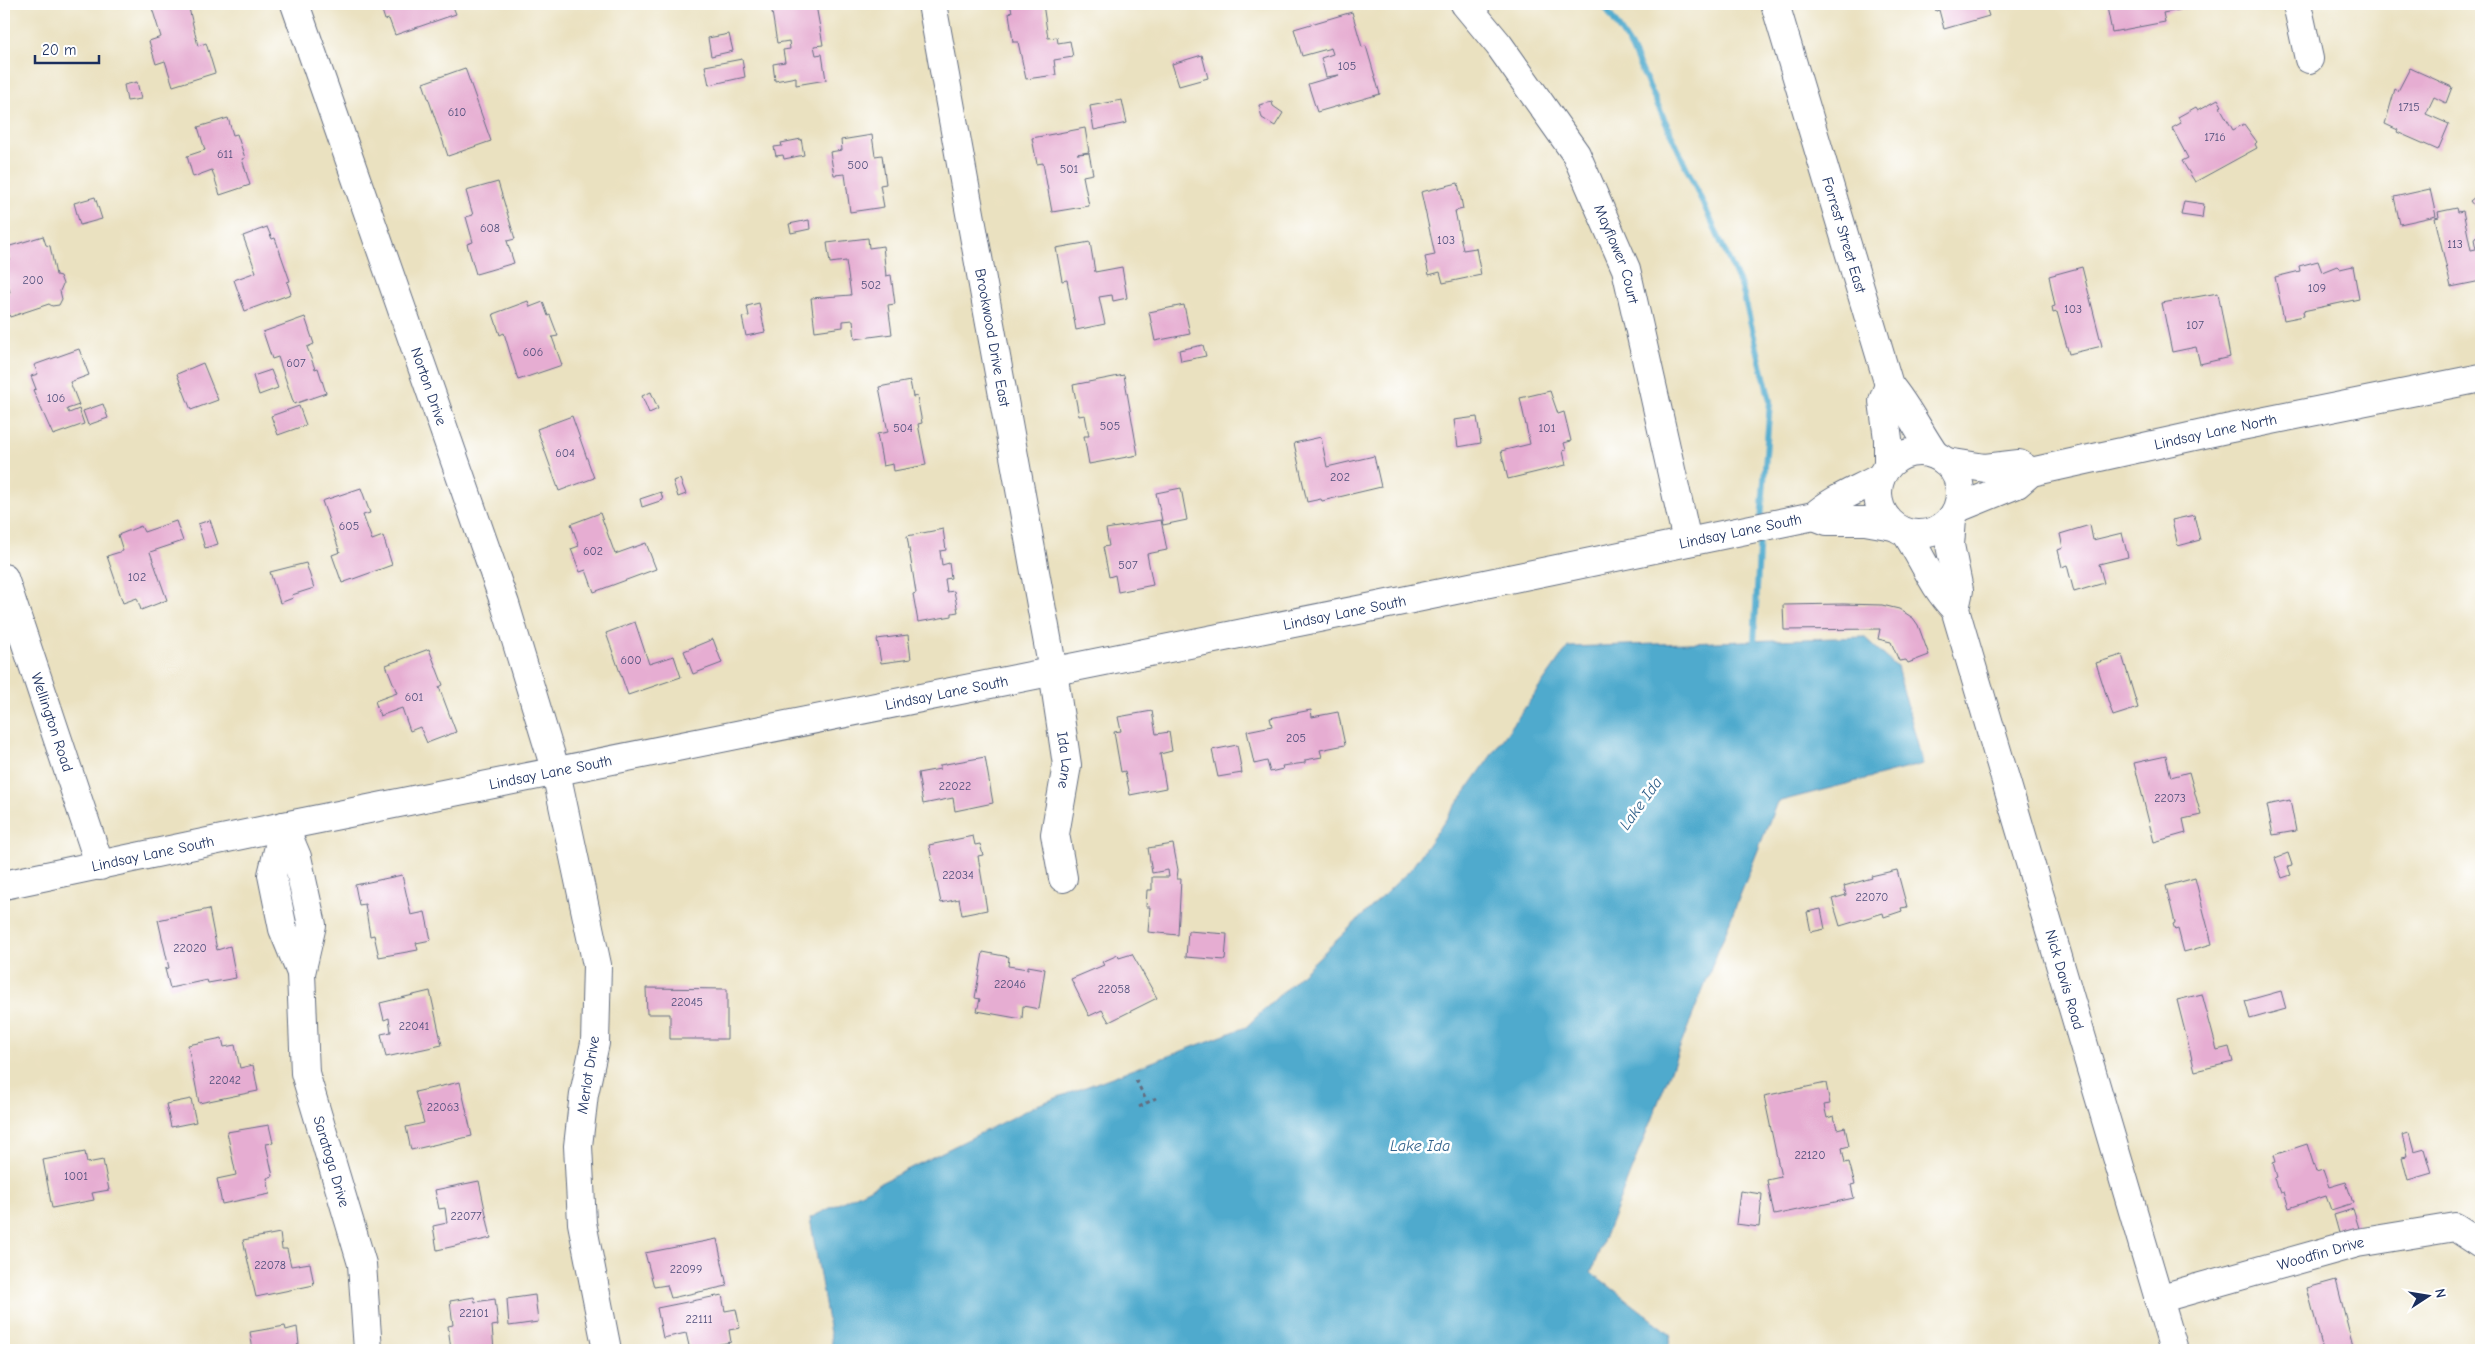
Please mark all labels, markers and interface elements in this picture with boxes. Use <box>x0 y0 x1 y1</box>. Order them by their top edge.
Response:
scale bar <box>35 32 99 64</box>
text: 20 m <box>42 41 76 59</box>
house number: 105 <box>1338 59 1356 73</box>
house number: 1715 <box>2398 100 2420 114</box>
house number: 610 <box>448 105 466 119</box>
house number: 1716 <box>2204 130 2226 144</box>
house number: 611 <box>217 147 233 161</box>
house number: 500 <box>847 158 869 172</box>
house number: 501 <box>1060 162 1079 176</box>
street label: Forrest Street East <box>1818 175 1870 296</box>
street label: Mayflower Court <box>1590 202 1643 306</box>
house number: 608 <box>480 221 500 235</box>
house number: 103 <box>1437 233 1455 247</box>
house number: 113 <box>2447 237 2463 251</box>
street label: Brookwood Drive East <box>971 267 1014 409</box>
house number: 200 <box>23 273 43 287</box>
house number: 502 <box>861 278 881 292</box>
house number: 109 <box>2308 281 2326 295</box>
house number: 103 <box>2064 302 2082 316</box>
house number: 107 <box>2186 318 2204 332</box>
street label: Norton Drive <box>407 345 451 428</box>
house number: 606 <box>523 345 543 359</box>
house number: 607 <box>286 356 306 370</box>
house number: 106 <box>47 391 65 405</box>
street label: Lindsay Lane North <box>2153 410 2278 454</box>
house number: 505 <box>1100 419 1120 433</box>
house number: 504 <box>893 421 913 435</box>
house number: 101 <box>1539 421 1556 435</box>
house number: 604 <box>555 446 575 460</box>
house number: 202 <box>1330 470 1350 484</box>
street label: Lindsay Lane South <box>1677 510 1803 553</box>
house number: 605 <box>339 519 359 533</box>
house number: 602 <box>583 544 603 558</box>
house number: 507 <box>1118 558 1138 572</box>
house number: 102 <box>128 570 146 584</box>
street label: Lindsay Lane South <box>1282 591 1408 634</box>
house number: 600 <box>620 653 642 667</box>
street label: Wellington Road <box>27 670 77 774</box>
street label: Lindsay Lane South <box>884 672 1010 714</box>
house number: 601 <box>405 690 424 704</box>
street label: Ida Lane <box>1053 730 1076 790</box>
house number: 205 <box>1286 731 1306 745</box>
street label: Lindsay Lane South <box>488 751 614 794</box>
water label: Lake Ida <box>1616 774 1666 833</box>
house number: 22022 <box>939 779 971 793</box>
house number: 22073 <box>2154 791 2186 805</box>
street label: Lindsay Lane South <box>90 832 216 875</box>
house number: 22034 <box>942 868 974 882</box>
house number: 22070 <box>1856 890 1888 904</box>
street label: Nick Davis Road <box>2041 928 2088 1032</box>
house number: 22020 <box>173 941 207 955</box>
house number: 22046 <box>994 977 1026 991</box>
house number: 22058 <box>1098 982 1130 996</box>
house number: 22045 <box>671 995 703 1009</box>
house number: 22041 <box>399 1019 429 1033</box>
street label: Merlot Drive <box>573 1034 603 1115</box>
house number: 22042 <box>209 1073 241 1087</box>
house number: 22063 <box>427 1100 459 1114</box>
street label: Saratoga Drive <box>309 1114 354 1210</box>
water label: Lake Ida <box>1390 1137 1450 1155</box>
house number: 22120 <box>1795 1148 1825 1162</box>
house number: 1001 <box>64 1169 88 1183</box>
house number: 22077 <box>450 1209 482 1223</box>
street label: Woodfin Drive <box>2275 1233 2366 1274</box>
house number: 22078 <box>254 1258 286 1272</box>
house number: 22099 <box>670 1262 702 1276</box>
north arrow <box>2402 1272 2452 1322</box>
text: N <box>2431 1287 2449 1300</box>
house number: 22101 <box>459 1306 489 1320</box>
house number: 22111 <box>686 1312 713 1326</box>

